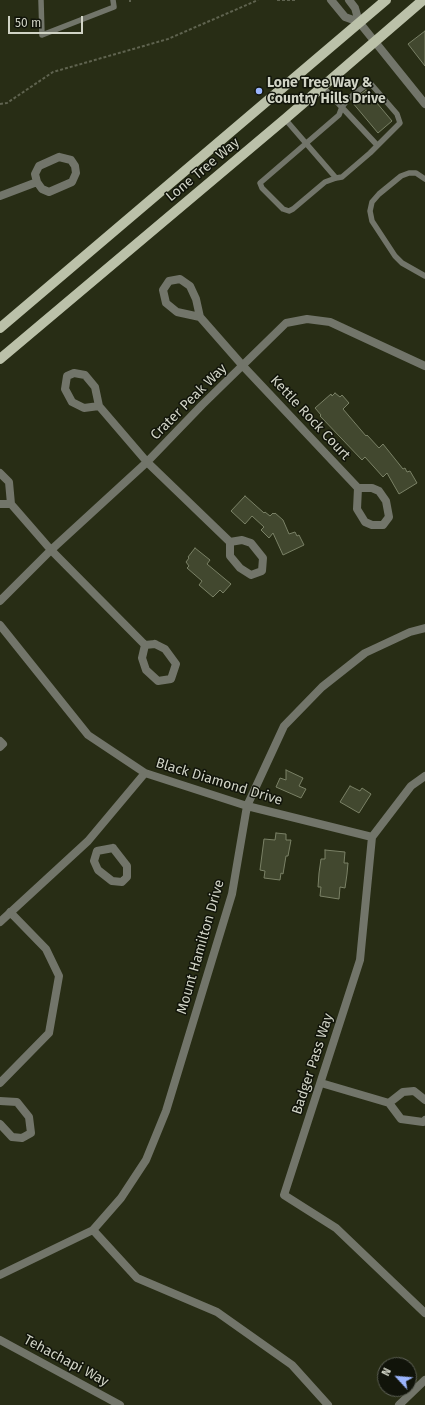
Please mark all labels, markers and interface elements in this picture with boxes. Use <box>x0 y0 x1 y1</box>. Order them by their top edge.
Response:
scale bar <box>10 8 85 34</box>
text: 50 m <box>15 16 41 30</box>
place label: Lone Tree Way & Country Hills Drive <box>267 75 386 108</box>
marker: Lone Tree Way & Country Hills Drive <box>254 86 264 96</box>
street label: Lone Tree Way <box>163 134 243 206</box>
street label: Crater Peak Way <box>147 360 231 444</box>
street label: Kettle Rock Court <box>267 372 353 464</box>
street label: Black Diamond Drive <box>154 755 284 809</box>
street label: Mount Hamilton Drive <box>174 878 228 1016</box>
street label: Badger Pass Way <box>289 1011 337 1117</box>
street label: Tehachapi Way <box>21 1332 111 1390</box>
north arrow <box>377 1357 417 1397</box>
text: N <box>379 1366 394 1378</box>

